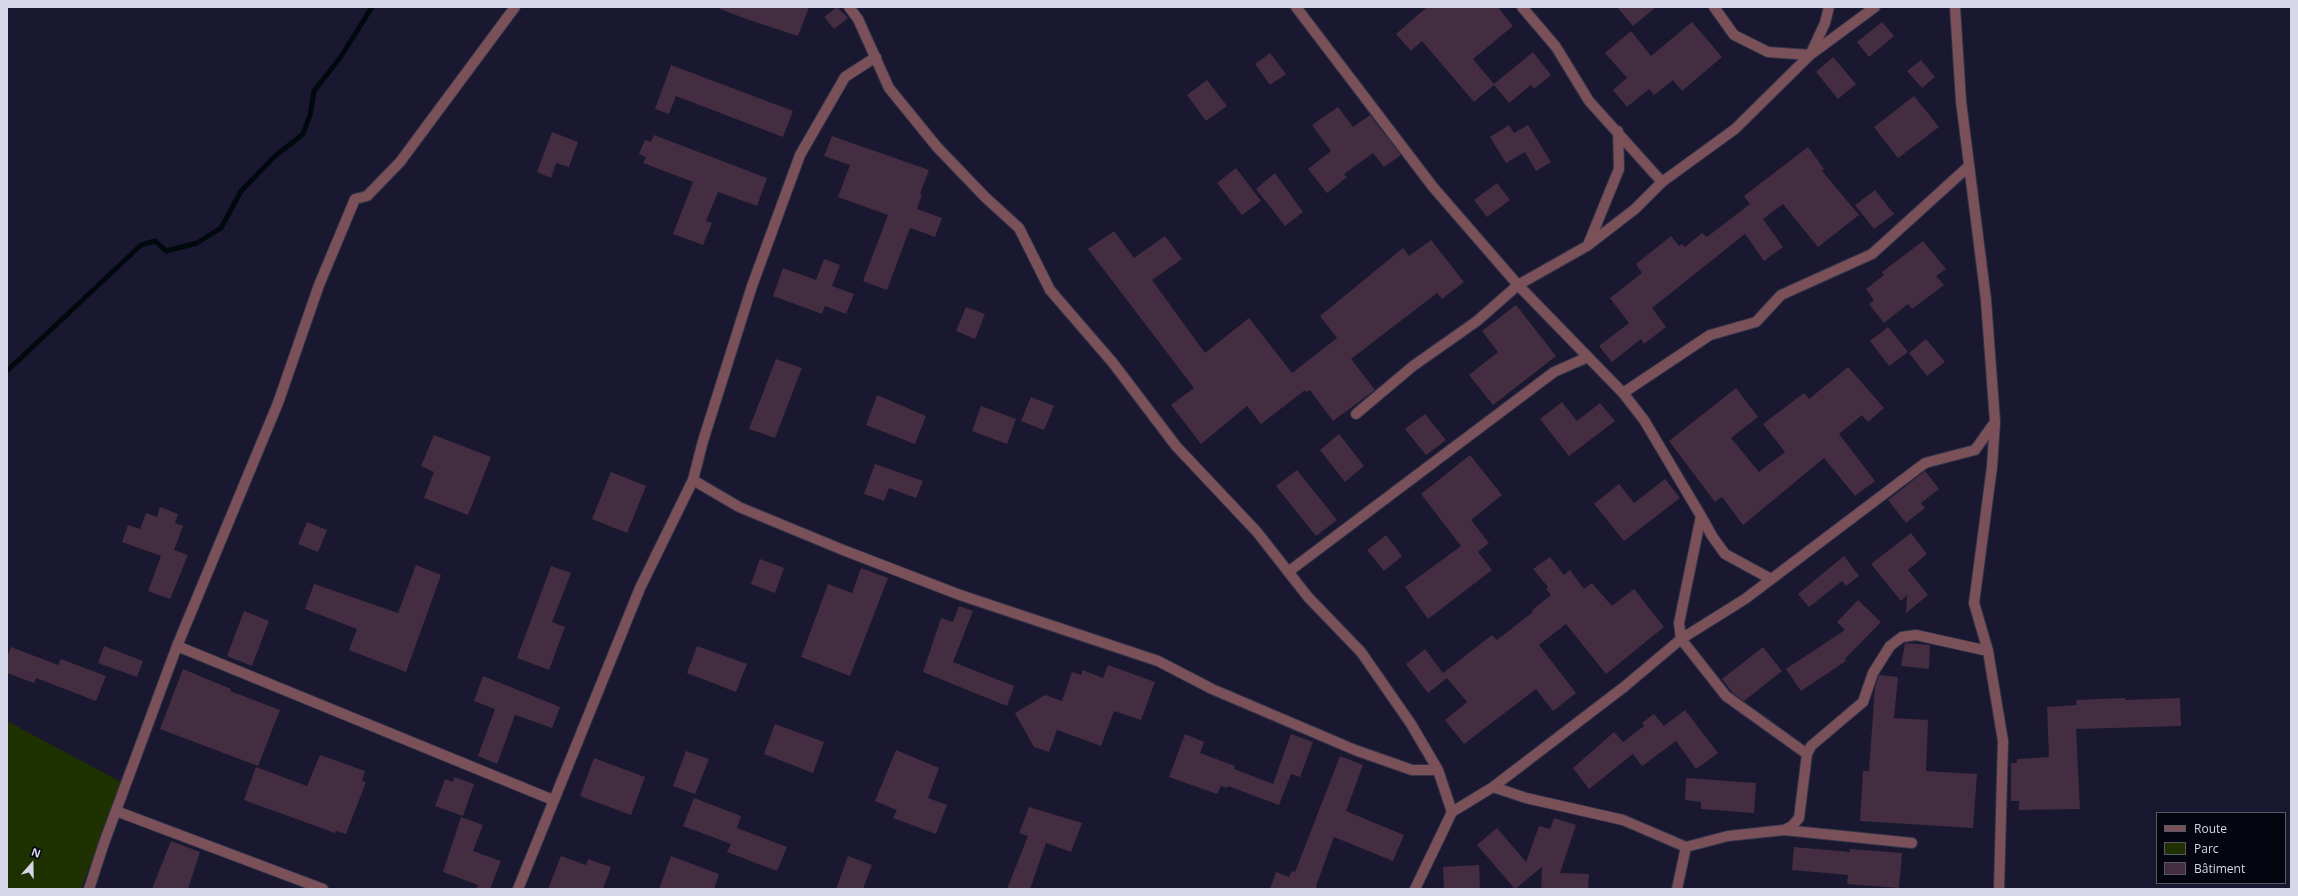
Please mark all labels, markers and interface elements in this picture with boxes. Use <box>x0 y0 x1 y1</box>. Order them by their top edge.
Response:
legend <box>2156 812 2286 884</box>
text: Route <box>2194 820 2227 837</box>
text: Parc <box>2194 840 2219 857</box>
north arrow <box>12 844 52 884</box>
text: N <box>29 844 43 861</box>
text: Bâtiment <box>2194 860 2245 877</box>

